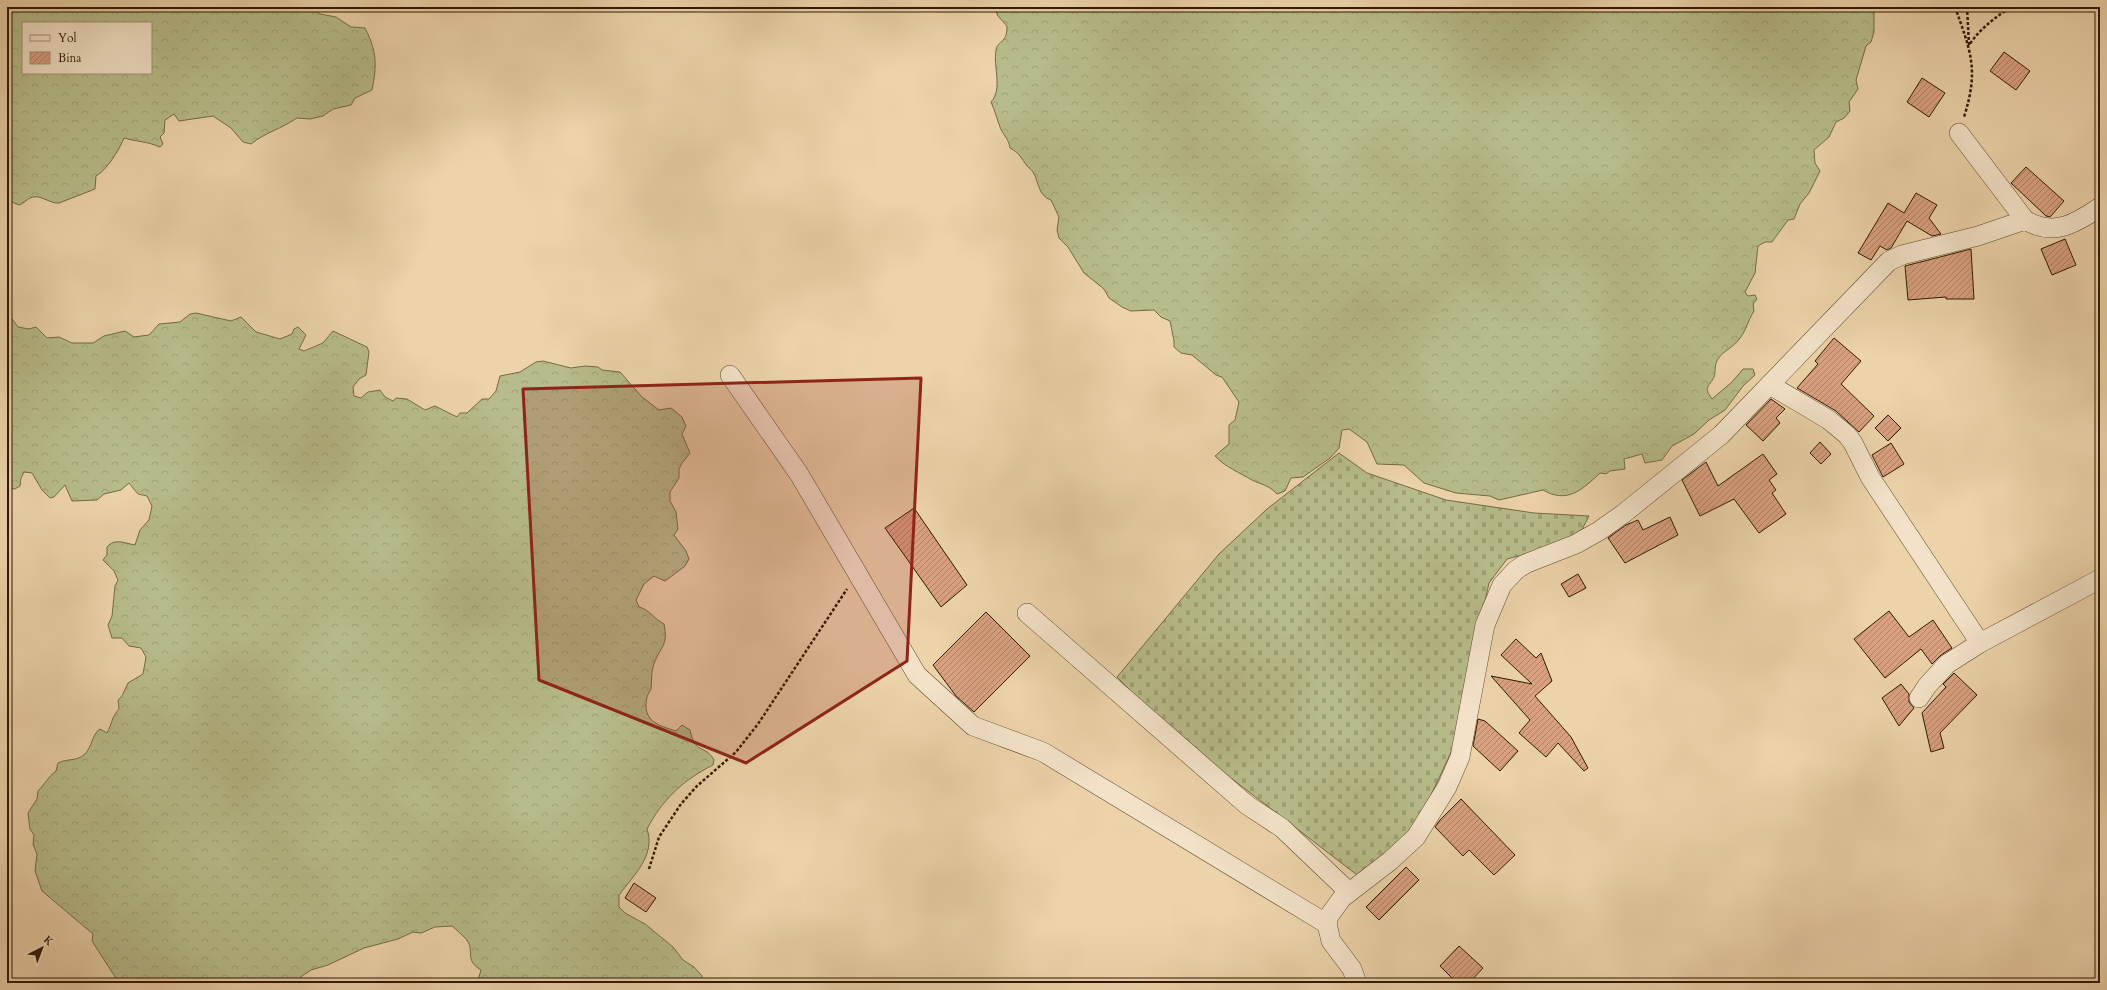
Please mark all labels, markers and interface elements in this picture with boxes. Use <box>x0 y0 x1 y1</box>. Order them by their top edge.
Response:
legend <box>22 22 152 74</box>
text: Yol <box>58 30 77 46</box>
text: Bina <box>58 50 82 66</box>
north arrow <box>22 928 62 968</box>
text: K <box>40 932 57 950</box>

